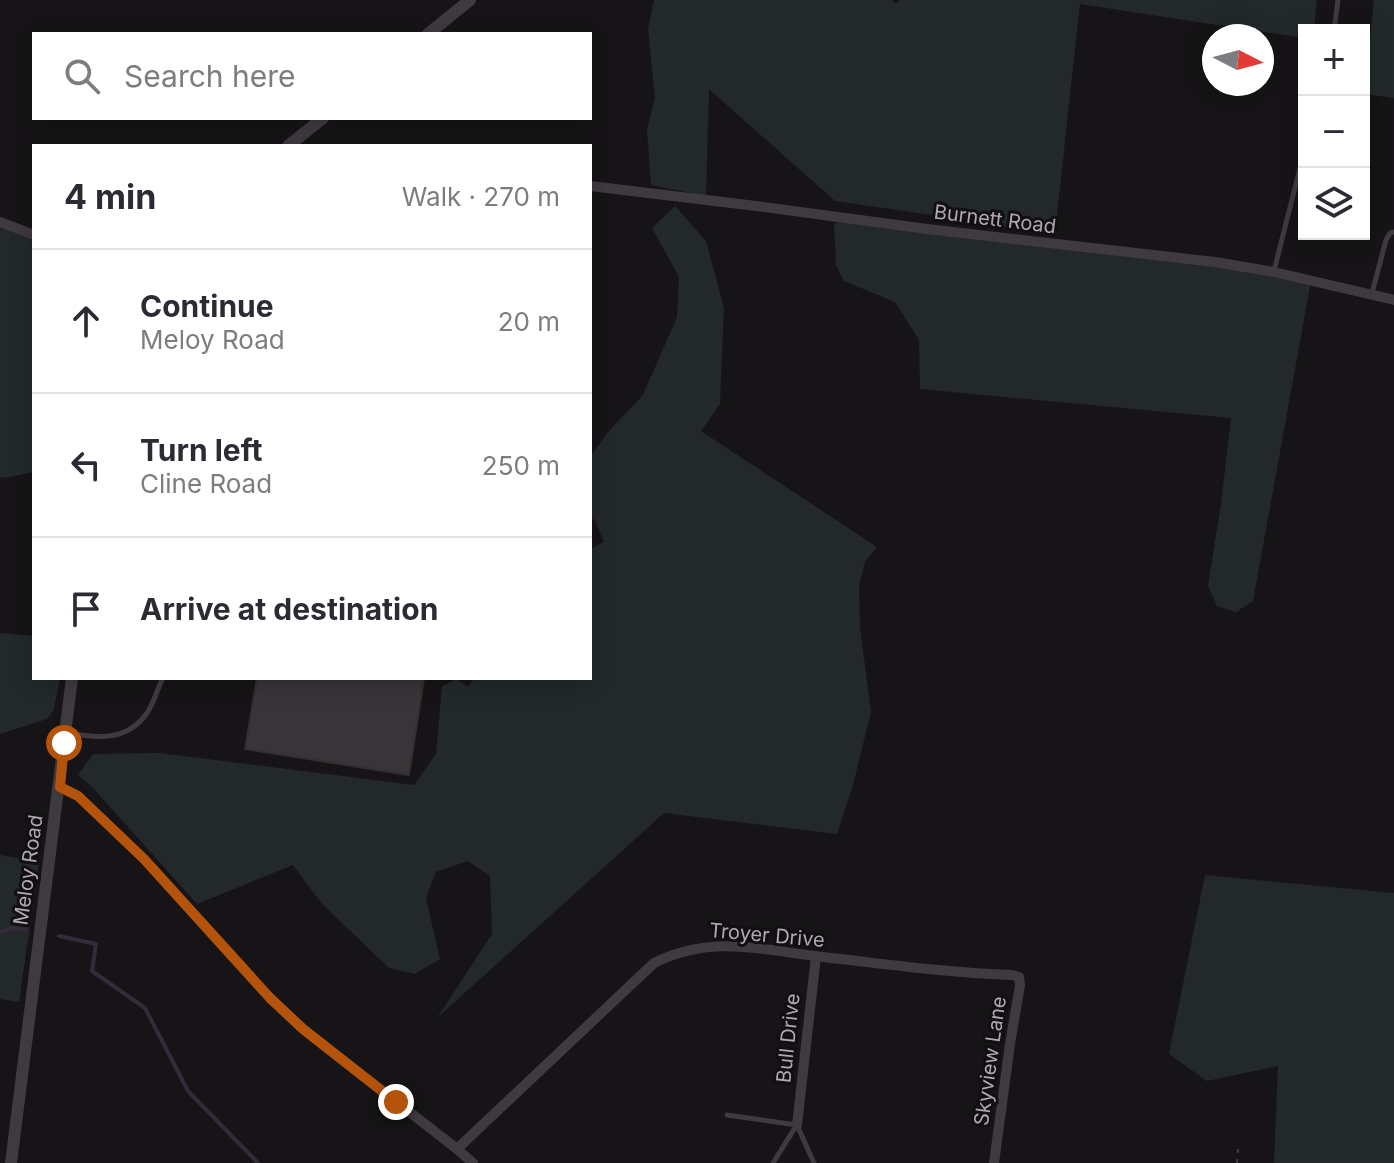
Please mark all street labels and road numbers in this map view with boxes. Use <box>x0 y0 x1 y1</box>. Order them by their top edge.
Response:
street label: Burnett Road <box>933 200 1057 238</box>
street label: Meloy Road <box>8 813 48 927</box>
street label: Troyer Drive <box>708 918 826 952</box>
street label: Bull Drive <box>771 992 805 1084</box>
street label: Skyview Lane <box>969 995 1011 1127</box>

